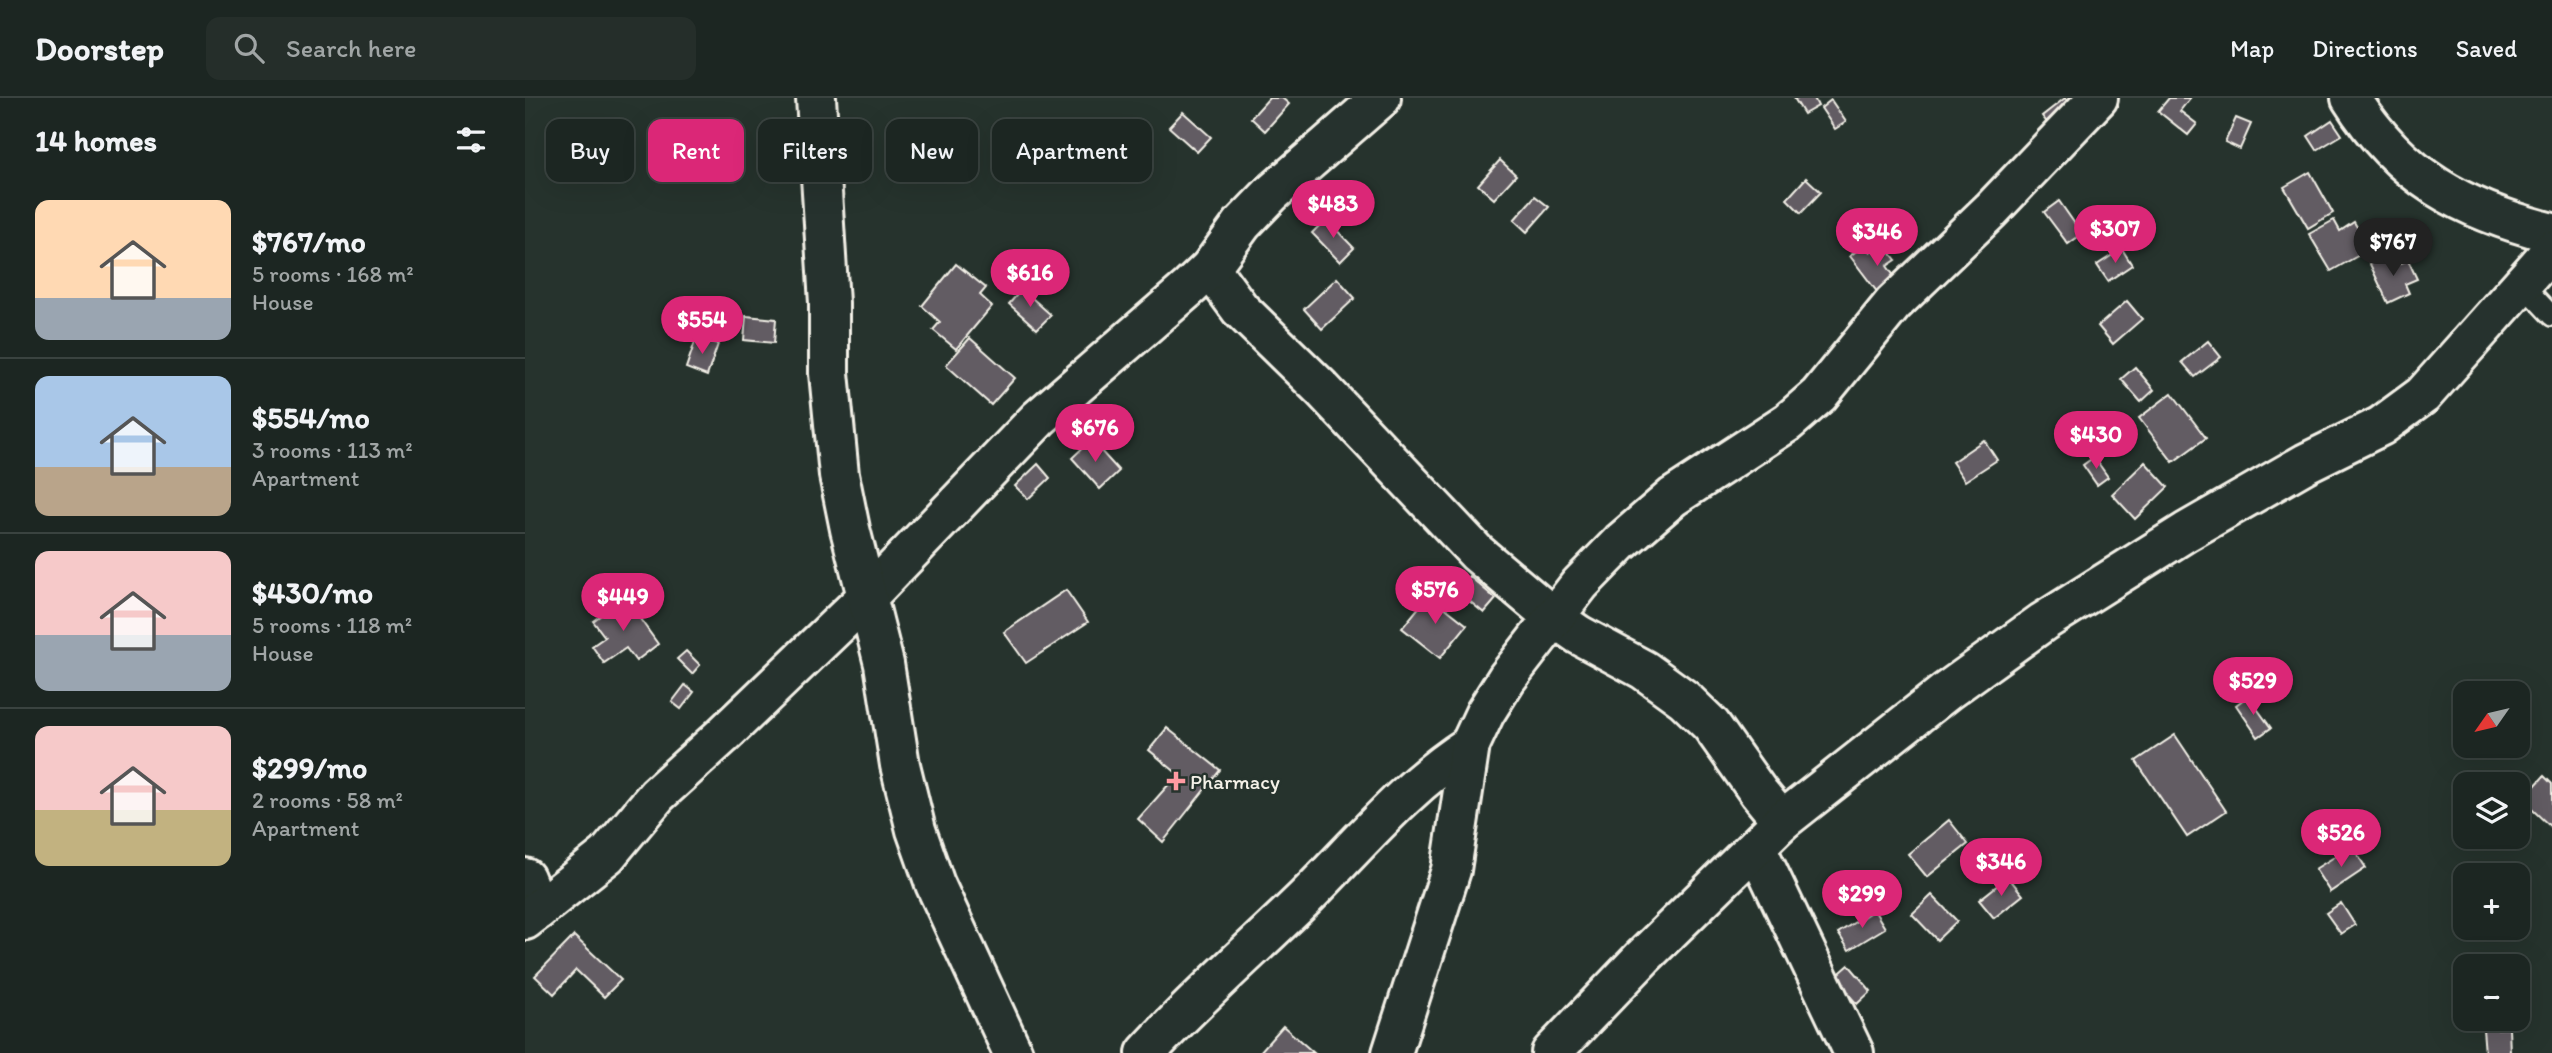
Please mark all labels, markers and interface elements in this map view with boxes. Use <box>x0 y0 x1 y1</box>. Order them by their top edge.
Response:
search box <box>206 17 696 80</box>
text: Doorstep <box>35 29 164 68</box>
icon: search <box>230 29 268 67</box>
text: Search here <box>286 32 416 64</box>
text: Map <box>2230 34 2274 63</box>
text: Directions <box>2312 34 2418 63</box>
text: Saved <box>2456 34 2517 63</box>
chip: Buy <box>546 119 634 182</box>
chip: Rent <box>648 119 744 182</box>
chip: Filters <box>758 119 872 182</box>
chip: New <box>886 119 978 182</box>
chip: Apartment <box>992 119 1152 182</box>
icon: filters <box>452 121 490 159</box>
text: 14 homes <box>35 122 157 159</box>
pin: $483 <box>1292 180 1374 240</box>
text: $483 <box>1308 189 1358 217</box>
pin: $307 <box>2074 206 2156 265</box>
pin: $346 <box>1836 208 1918 268</box>
text: $307 <box>2090 214 2140 242</box>
text: $346 <box>1852 217 1902 245</box>
pin: $767 <box>2352 218 2434 278</box>
text: $767/mo <box>252 223 366 260</box>
text: $767 <box>2370 227 2416 255</box>
icon: home <box>91 228 175 312</box>
pin: $616 <box>989 250 1071 309</box>
text: $616 <box>1007 258 1053 286</box>
text: 5 rooms · 168 m² <box>252 260 414 288</box>
text: House <box>252 288 314 316</box>
pin: $554 <box>661 296 743 356</box>
text: $554 <box>677 305 727 333</box>
text: $554/mo <box>252 399 370 436</box>
icon: home <box>91 404 175 488</box>
pin: $676 <box>1054 404 1136 464</box>
pin: $430 <box>2055 412 2137 471</box>
text: $676 <box>1071 413 1119 441</box>
text: $430 <box>2070 420 2122 448</box>
text: 3 rooms · 113 m² <box>252 436 413 464</box>
text: Apartment <box>252 464 359 492</box>
pin: $576 <box>1394 566 1476 626</box>
text: $430/mo <box>252 574 373 611</box>
pin: $449 <box>582 574 664 633</box>
text: $576 <box>1411 575 1459 603</box>
icon: home <box>91 579 175 663</box>
text: $449 <box>597 582 649 610</box>
text: 5 rooms · 118 m² <box>252 611 412 639</box>
text: House <box>252 639 314 667</box>
pin: $529 <box>2212 658 2294 717</box>
text: $529 <box>2229 666 2277 694</box>
north arrow <box>2453 681 2531 758</box>
map controls <box>2453 681 2530 1031</box>
text: $299/mo <box>252 749 367 786</box>
icon: home <box>91 754 175 838</box>
place label: Pharmacy <box>1190 769 1280 794</box>
button: layers <box>2453 772 2530 849</box>
marker: Pharmacy <box>1168 773 1184 789</box>
text: 2 rooms · 58 m² <box>252 786 403 814</box>
pin: $526 <box>2300 810 2382 869</box>
text: Apartment <box>252 814 359 842</box>
text: $526 <box>2317 818 2365 846</box>
pin: $346 <box>1960 838 2042 898</box>
text: $346 <box>1976 847 2026 875</box>
button: + <box>2453 863 2530 940</box>
pin: $299 <box>1821 870 1903 930</box>
text: $299 <box>1838 879 1886 907</box>
button: − <box>2453 954 2530 1031</box>

